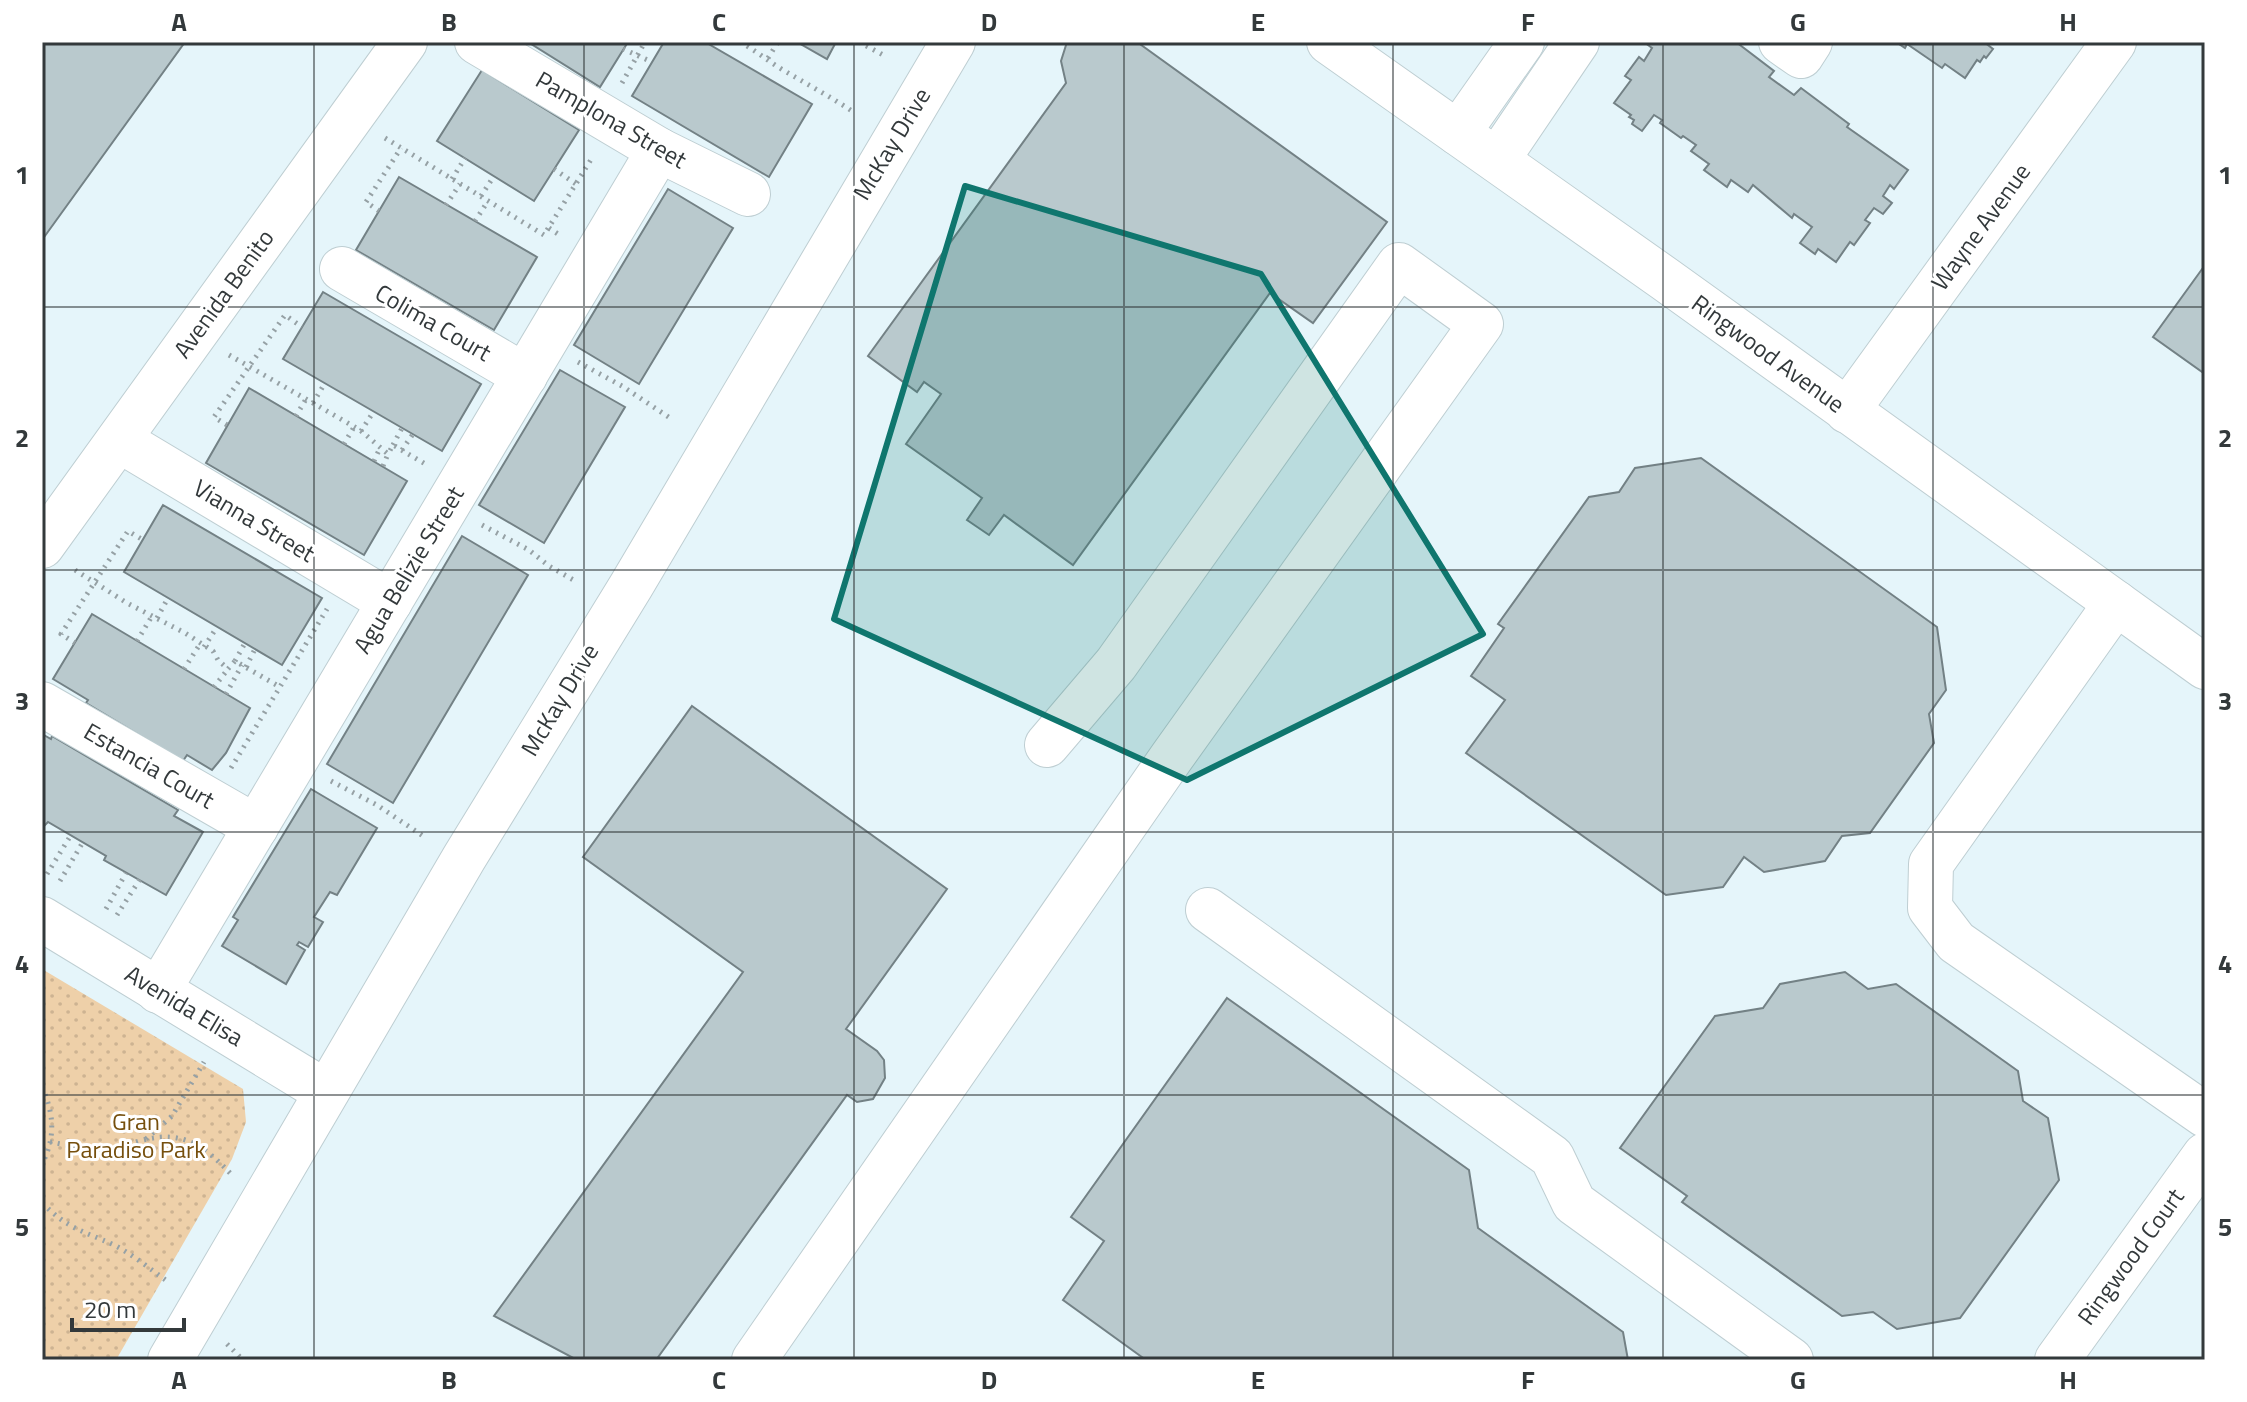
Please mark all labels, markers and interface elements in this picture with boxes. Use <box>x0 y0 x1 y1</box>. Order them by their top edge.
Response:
text: A <box>171 2 187 41</box>
text: B <box>441 2 457 41</box>
text: C <box>712 2 726 41</box>
text: D <box>981 2 997 41</box>
text: E <box>1251 2 1265 41</box>
text: F <box>1521 2 1535 41</box>
text: G <box>1790 2 1806 41</box>
text: H <box>2059 2 2077 41</box>
street label: Pamplona Street <box>529 61 694 177</box>
street label: McKay Drive <box>843 80 939 207</box>
text: 1 <box>15 155 29 194</box>
street label: Wayne Avenue <box>1922 155 2039 298</box>
text: 1 <box>2218 155 2232 194</box>
street label: Avenida Benito <box>164 222 282 365</box>
street label: Colima Court <box>369 274 499 370</box>
street label: Ringwood Avenue <box>1684 285 1853 421</box>
text: 2 <box>15 418 29 457</box>
text: 2 <box>2218 418 2232 457</box>
street label: Vianna Street <box>187 470 323 571</box>
street label: Agua Belizie Street <box>344 478 473 660</box>
street label: McKay Drive <box>511 636 607 763</box>
text: 3 <box>15 681 29 720</box>
text: 3 <box>2218 681 2232 720</box>
street label: Estancia Court <box>77 713 222 817</box>
text: 4 <box>15 944 29 983</box>
text: 4 <box>2218 944 2232 983</box>
street label: Avenida Elisa <box>118 956 251 1055</box>
park label: Gran Paradiso Park <box>66 1103 206 1167</box>
street label: Ringwood Court <box>2068 1180 2193 1332</box>
text: 5 <box>15 1207 29 1246</box>
text: 5 <box>2218 1207 2232 1246</box>
scale bar <box>72 1282 184 1332</box>
text: 20 m <box>84 1291 136 1327</box>
text: A <box>171 1360 187 1399</box>
text: B <box>441 1360 457 1399</box>
text: C <box>712 1360 726 1399</box>
text: D <box>981 1360 997 1399</box>
text: E <box>1251 1360 1265 1399</box>
text: F <box>1521 1360 1535 1399</box>
text: G <box>1790 1360 1806 1399</box>
text: H <box>2059 1360 2077 1399</box>

